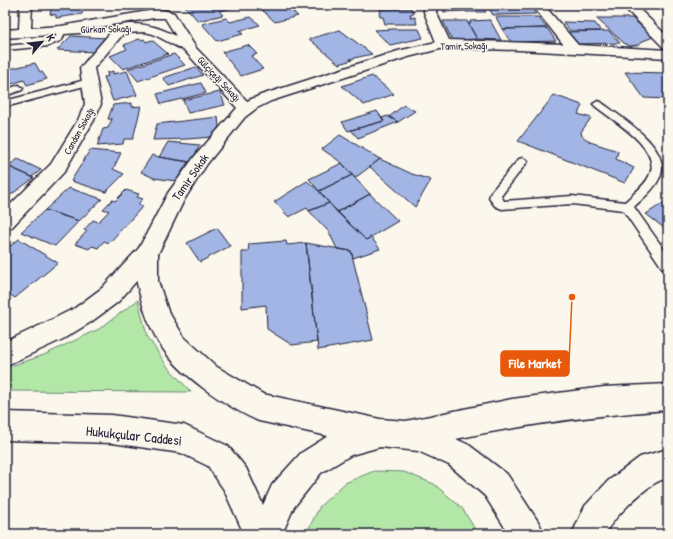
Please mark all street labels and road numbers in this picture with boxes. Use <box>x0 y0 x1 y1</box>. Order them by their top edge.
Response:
street label: Gürkan Sokağı <box>80 22 132 36</box>
street label: Tamir Sokağı <box>440 39 488 53</box>
street label: Gülçiçeği Sokağı <box>195 53 243 105</box>
street label: Candan Sokağı <box>61 105 97 157</box>
street label: Tamir Sokak <box>168 150 212 204</box>
street label: Hukukçular Caddesi <box>85 421 183 449</box>

